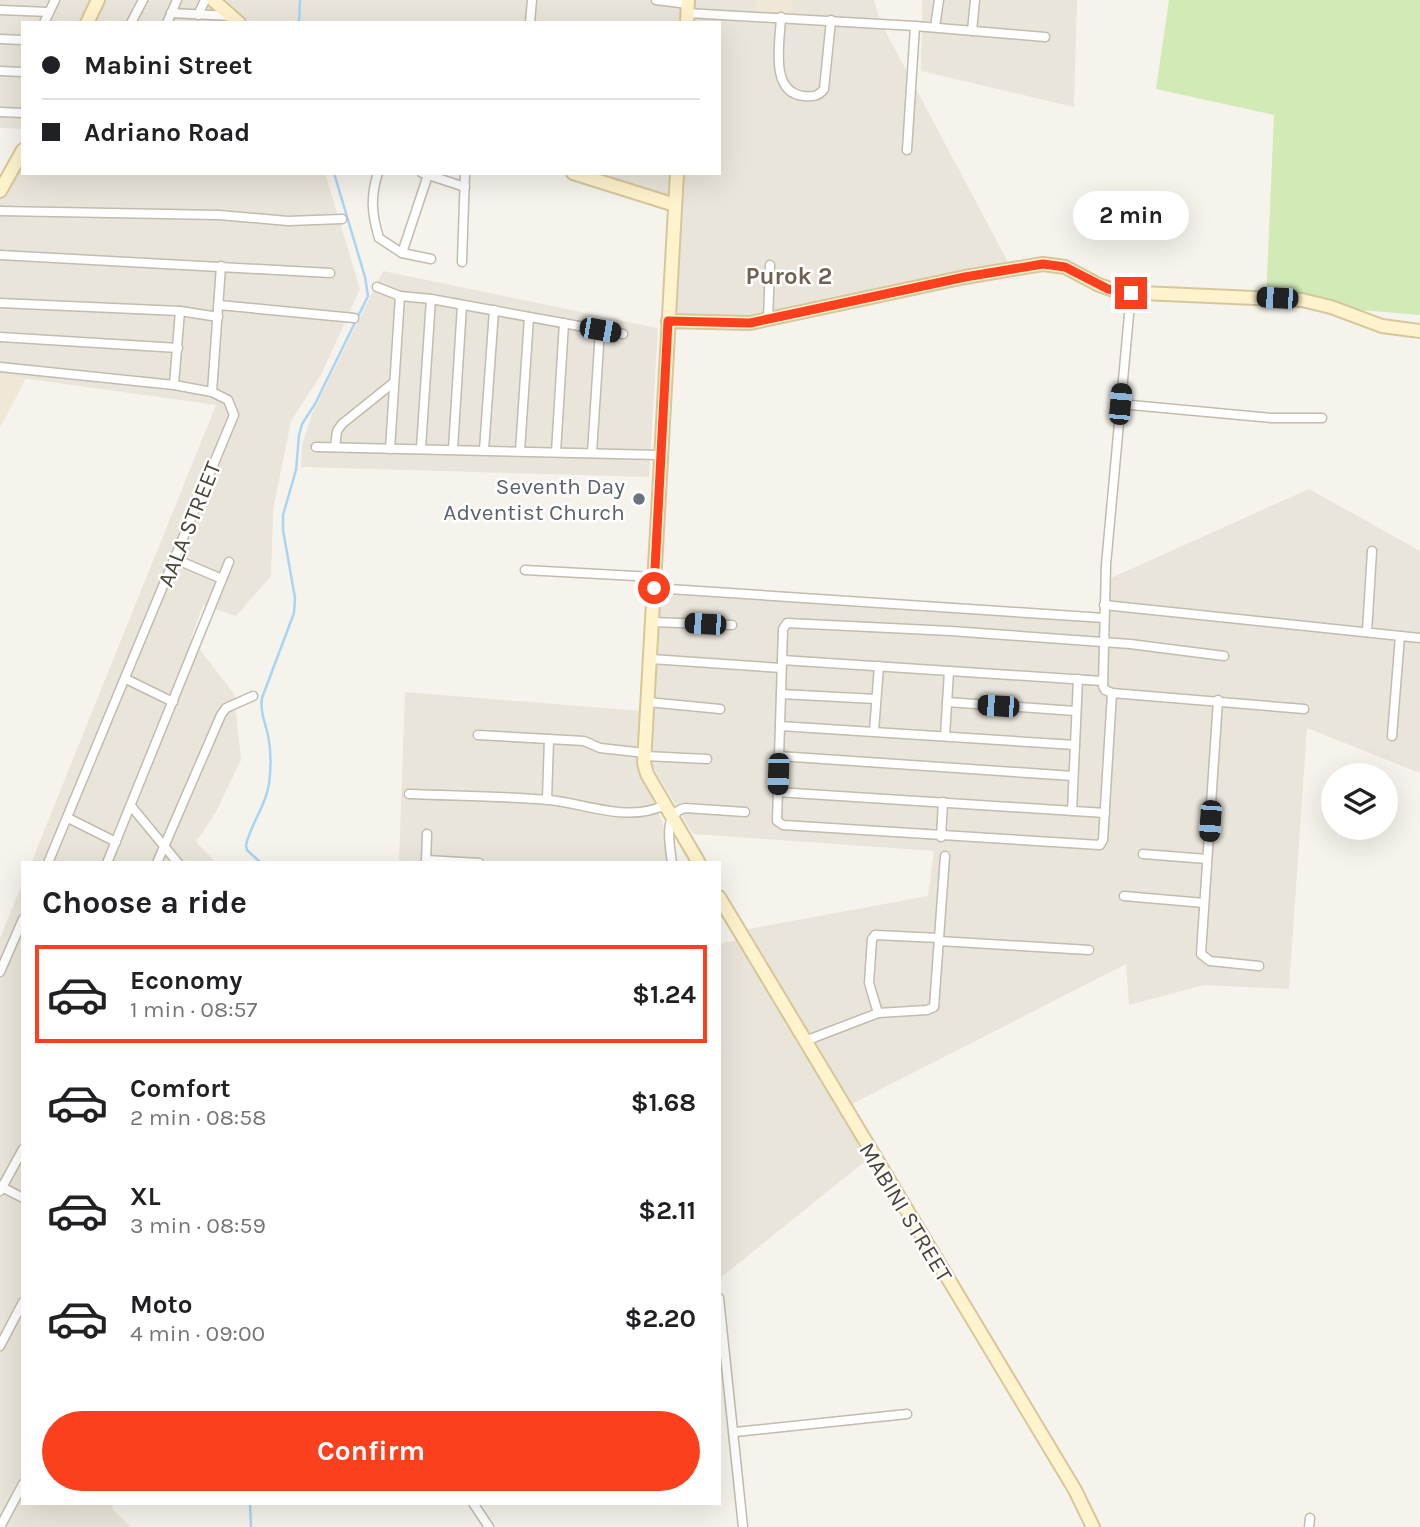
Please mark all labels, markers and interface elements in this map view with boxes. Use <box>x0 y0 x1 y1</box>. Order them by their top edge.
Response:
text: Mabini Street <box>84 50 253 81</box>
text: Adriano Road <box>84 117 250 148</box>
callout: 2 min <box>1073 191 1189 240</box>
text: 2 min <box>1099 202 1163 229</box>
district label: Purok 2 <box>746 262 832 290</box>
route end <box>1115 277 1147 309</box>
car <box>1256 286 1299 310</box>
car <box>578 316 623 344</box>
car <box>1108 382 1133 426</box>
street label: AALA STREET <box>152 457 227 591</box>
place label: Seventh Day Adventist Church <box>443 473 625 526</box>
marker: Seventh Day Adventist Church <box>631 491 647 507</box>
route start <box>638 572 670 604</box>
car <box>684 612 727 636</box>
car <box>977 694 1020 718</box>
car <box>767 753 790 795</box>
map controls <box>1321 763 1398 840</box>
button: layers <box>1321 763 1398 840</box>
car <box>1199 799 1222 843</box>
text: Choose a ride <box>42 884 247 921</box>
icon: car <box>46 963 109 1026</box>
text: Economy <box>130 965 242 996</box>
text: $1.24 <box>632 979 696 1010</box>
text: 1 min · 08:57 <box>130 996 257 1023</box>
icon: car <box>46 1071 109 1134</box>
text: Comfort <box>130 1073 231 1104</box>
text: $1.68 <box>631 1087 696 1118</box>
text: 2 min · 08:58 <box>130 1104 266 1131</box>
street label: MABINI STREET <box>853 1138 958 1287</box>
icon: car <box>46 1179 109 1242</box>
text: XL <box>130 1181 161 1212</box>
text: $2.11 <box>638 1195 696 1226</box>
text: 3 min · 08:59 <box>130 1212 266 1239</box>
icon: car <box>46 1287 109 1350</box>
text: Moto <box>130 1289 192 1320</box>
text: $2.20 <box>625 1303 696 1334</box>
text: 4 min · 09:00 <box>130 1320 265 1347</box>
button: Confirm <box>42 1411 700 1491</box>

